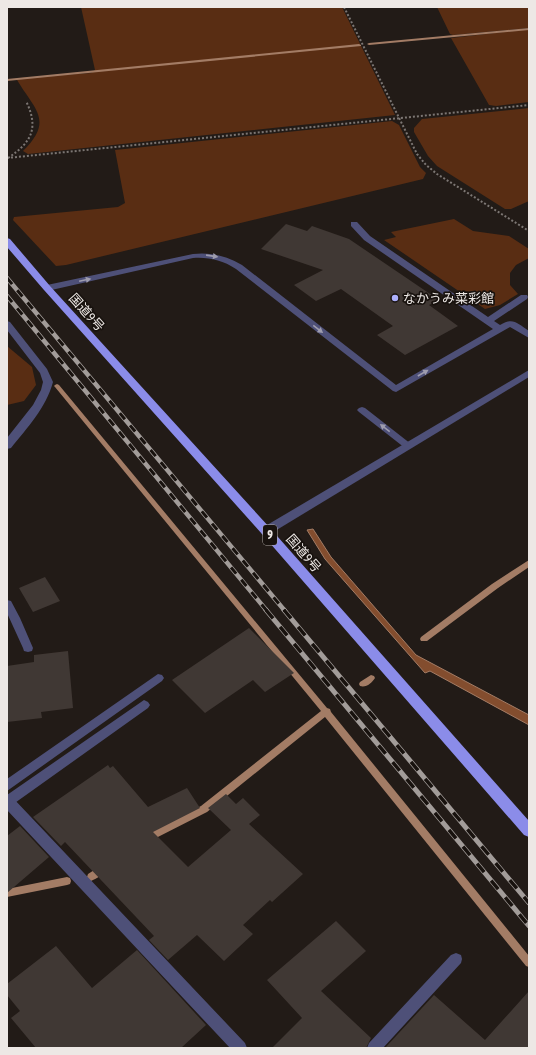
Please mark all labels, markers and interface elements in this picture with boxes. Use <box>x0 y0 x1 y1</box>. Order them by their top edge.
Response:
one-way arrow <box>206 253 218 259</box>
one-way arrow <box>79 277 91 283</box>
street label: 国道9号 <box>66 291 107 334</box>
place label: なかうみ菜彩館 <box>403 291 494 306</box>
marker: なかうみ菜彩館 <box>390 293 400 303</box>
one-way arrow <box>313 324 324 333</box>
one-way arrow <box>418 369 428 377</box>
one-way arrow <box>379 424 390 432</box>
road number: 9 <box>263 525 277 545</box>
street label: 国道9号 <box>283 531 324 575</box>

